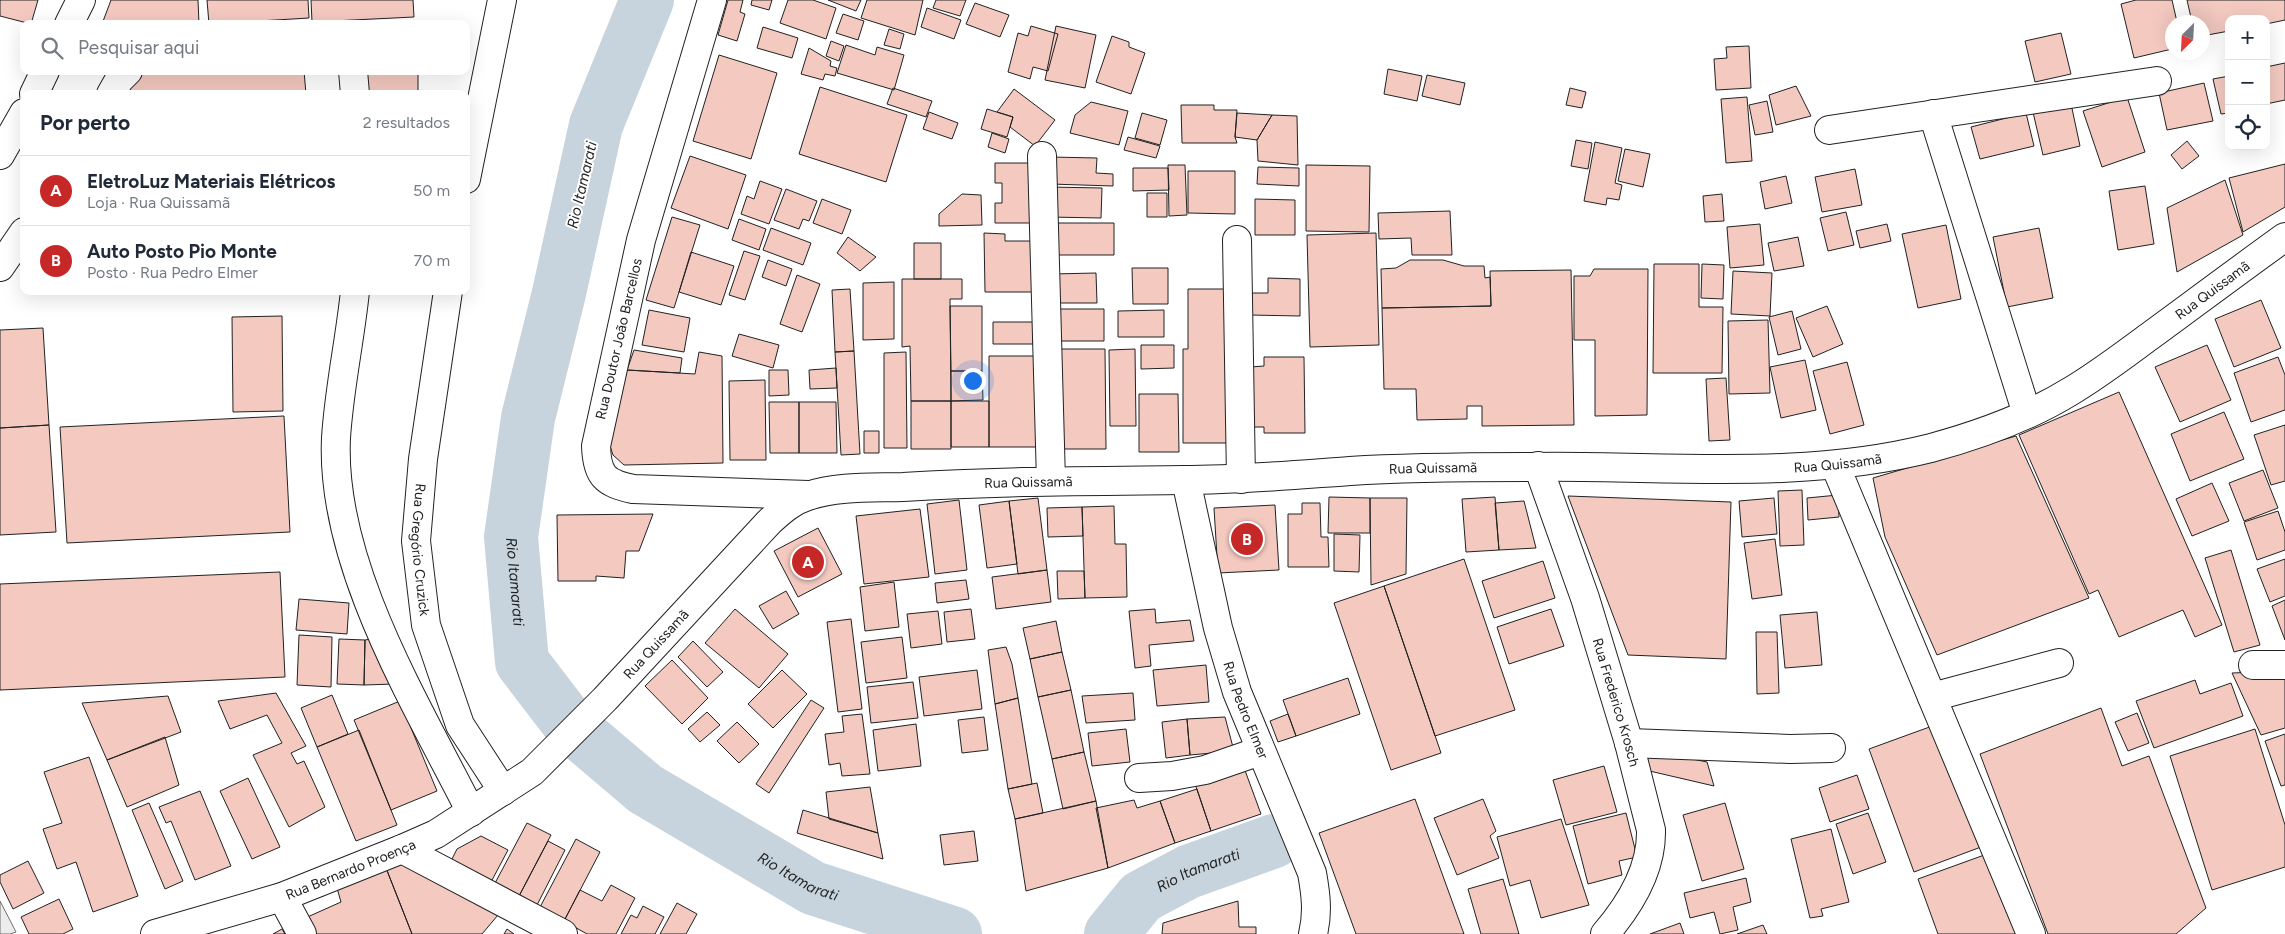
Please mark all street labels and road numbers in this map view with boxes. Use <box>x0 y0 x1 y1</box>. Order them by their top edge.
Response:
street label: Rua Doutor João Barcellos <box>592 257 646 421</box>
street label: Rua Quissamã <box>2172 257 2253 323</box>
street label: Rua Quissamã <box>1793 450 1883 476</box>
street label: Rua Quissamã <box>1388 459 1477 477</box>
street label: Rua Quissamã <box>984 473 1073 492</box>
street label: Rua Gregório Cruzick <box>407 483 433 617</box>
street label: Rua Quissamã <box>620 606 692 682</box>
street label: Rua Frederico Krosch <box>1589 636 1643 769</box>
street label: Rua Pedro Elmer <box>1220 659 1272 761</box>
street label: Rua Bernardo Proença <box>283 836 418 903</box>

